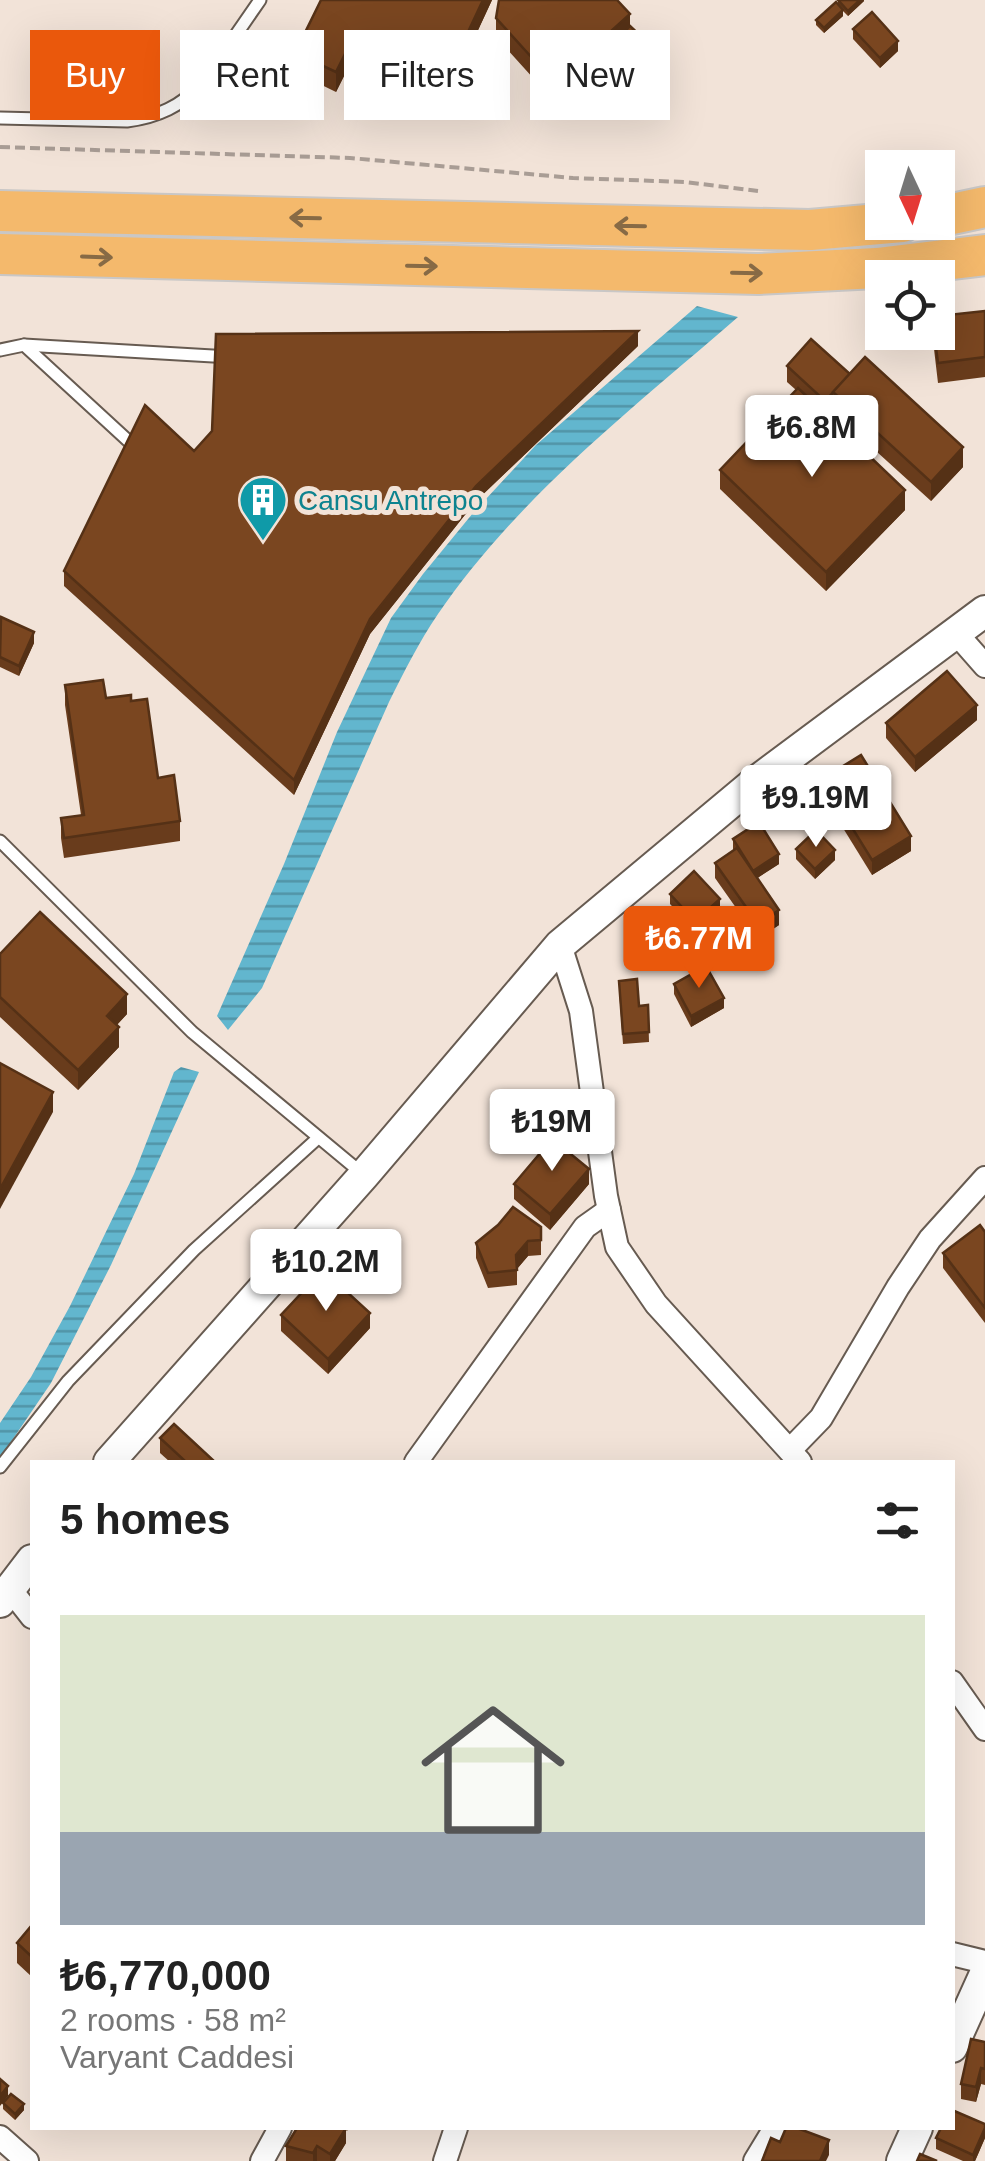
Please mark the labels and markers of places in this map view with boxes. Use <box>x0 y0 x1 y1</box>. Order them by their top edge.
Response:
pin: ₺6.8M <box>742 395 882 480</box>
building icon: Cansu Antrepo <box>237 474 289 542</box>
place label: Cansu Antrepo <box>298 485 483 516</box>
pin: ₺9.19M <box>735 765 897 850</box>
pin: ₺6.77M <box>618 906 780 991</box>
pin: ₺19M <box>493 1089 611 1174</box>
pin: ₺10.2M <box>245 1229 407 1314</box>

